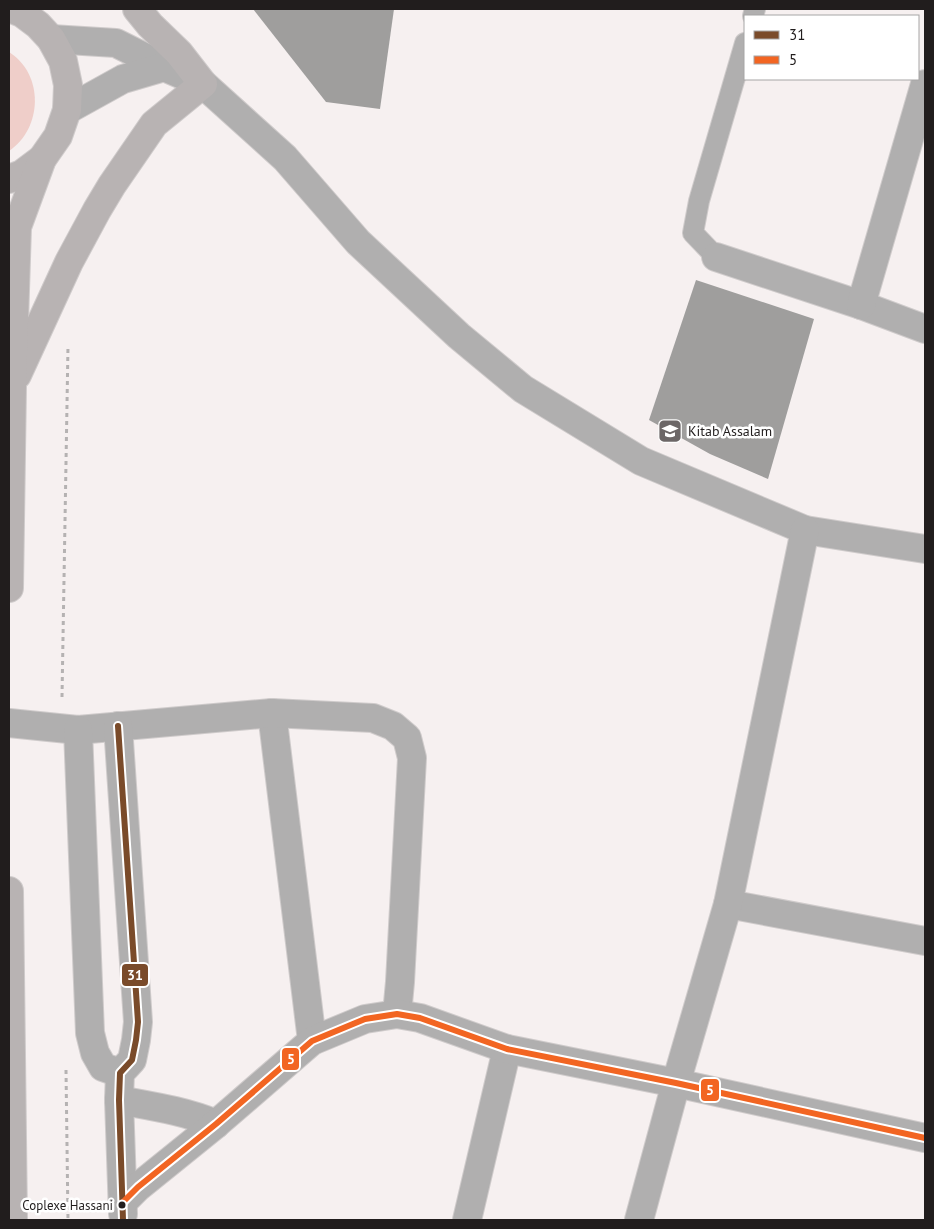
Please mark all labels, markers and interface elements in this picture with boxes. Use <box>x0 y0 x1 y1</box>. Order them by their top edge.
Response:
legend <box>744 15 919 80</box>
text: 31 <box>789 25 805 44</box>
text: 5 <box>789 50 797 69</box>
school or university icon: Kitab Assalam <box>657 418 683 444</box>
place label: Kitab Assalam <box>688 422 772 440</box>
line badge: 31 <box>121 963 149 987</box>
text: 31 <box>127 966 143 984</box>
line badge: 5 <box>281 1047 300 1071</box>
text: 5 <box>287 1050 295 1068</box>
line badge: 5 <box>700 1078 720 1102</box>
text: 5 <box>706 1081 714 1099</box>
place label: Coplexe Hassani <box>22 1197 113 1214</box>
marker: Coplexe Hassani <box>117 1200 127 1210</box>

